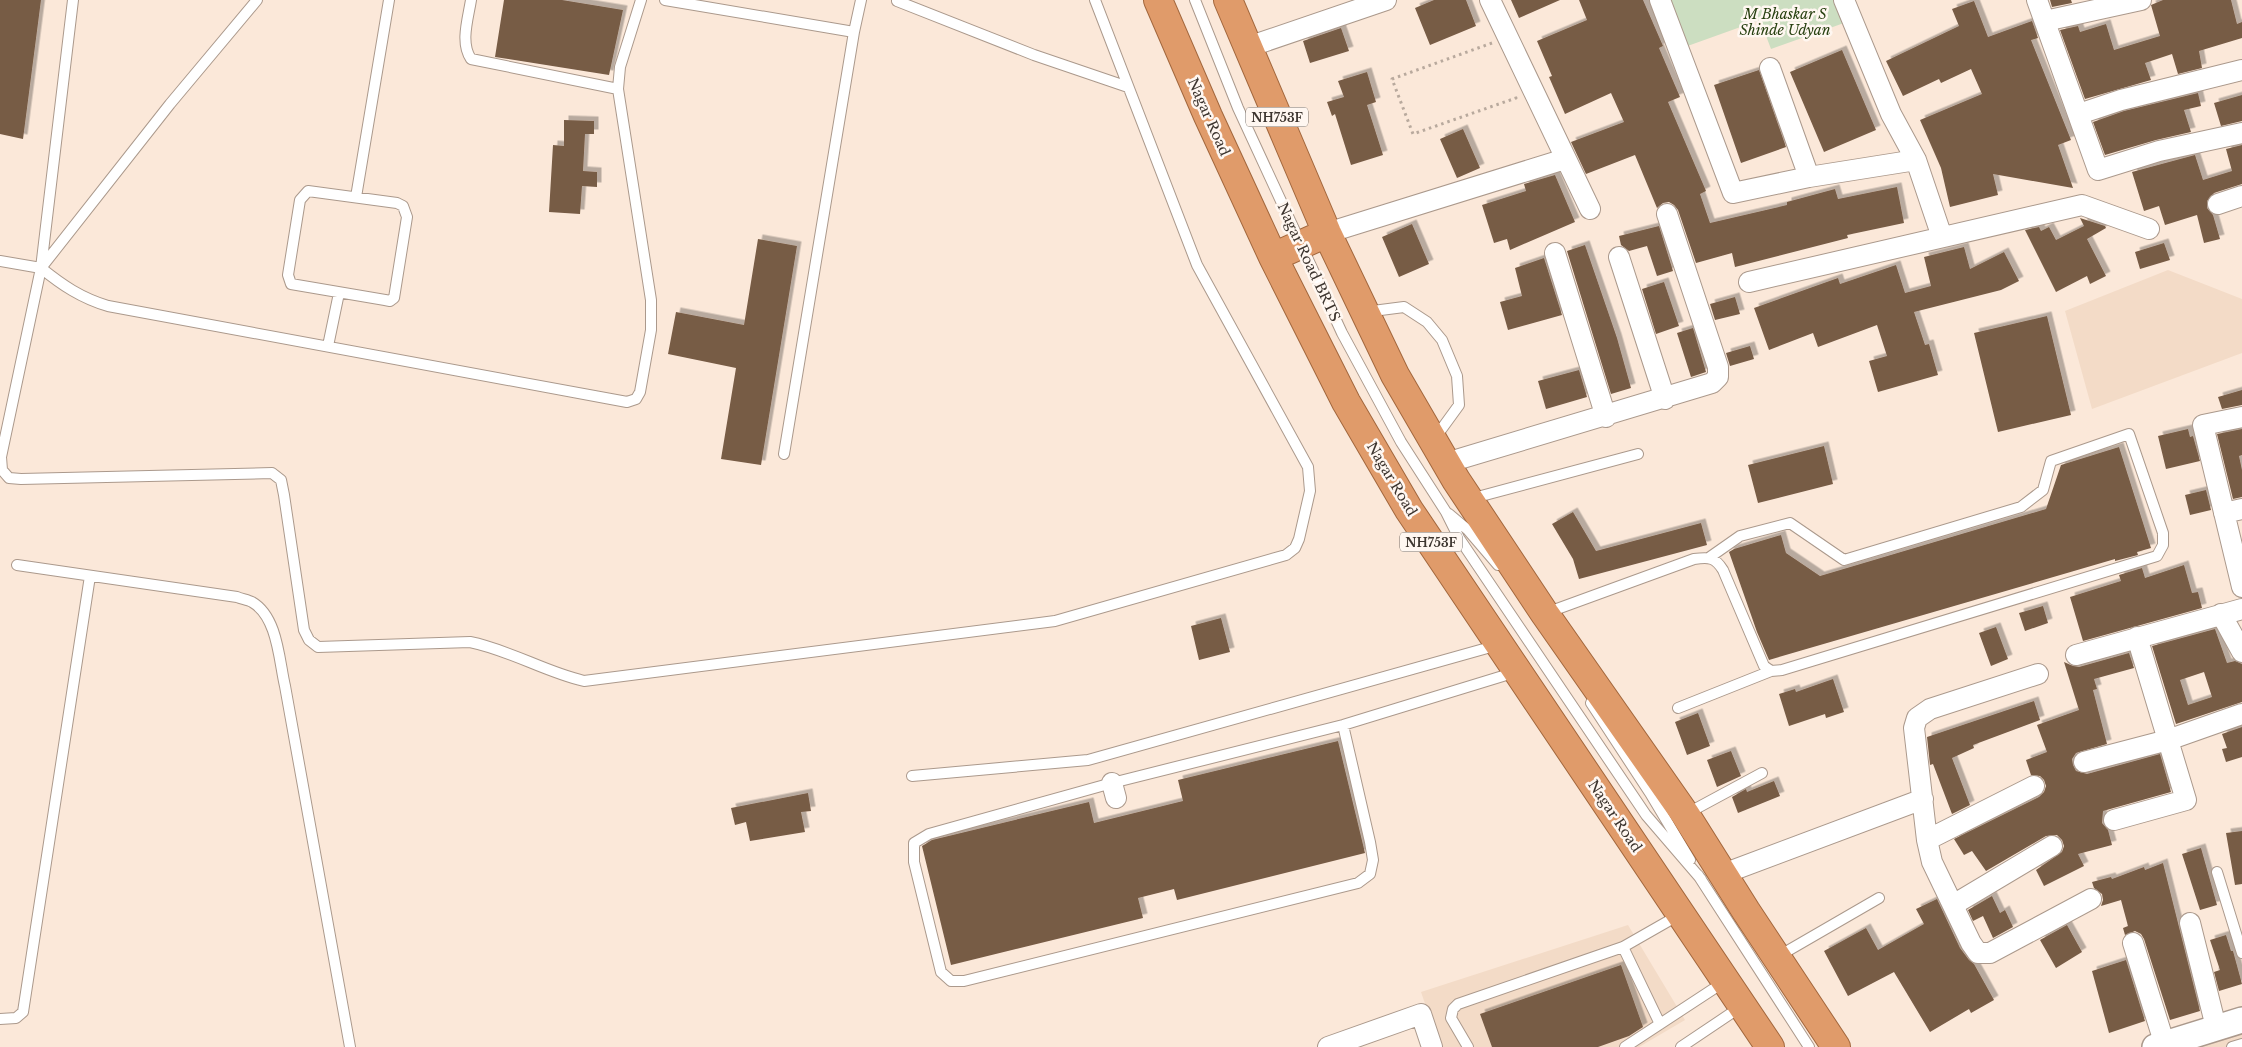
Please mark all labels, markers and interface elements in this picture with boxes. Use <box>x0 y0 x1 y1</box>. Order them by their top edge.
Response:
park label: M Bhaskar S Shinde Udyan <box>1739 5 1831 39</box>
street label: Nagar Road <box>1184 75 1234 159</box>
road number: NH753F <box>1246 108 1308 126</box>
street label: Nagar Road BRTS <box>1274 200 1344 324</box>
street label: Nagar Road <box>1363 439 1422 520</box>
road number: NH753F <box>1400 532 1462 552</box>
street label: Nagar Road <box>1584 776 1646 856</box>

